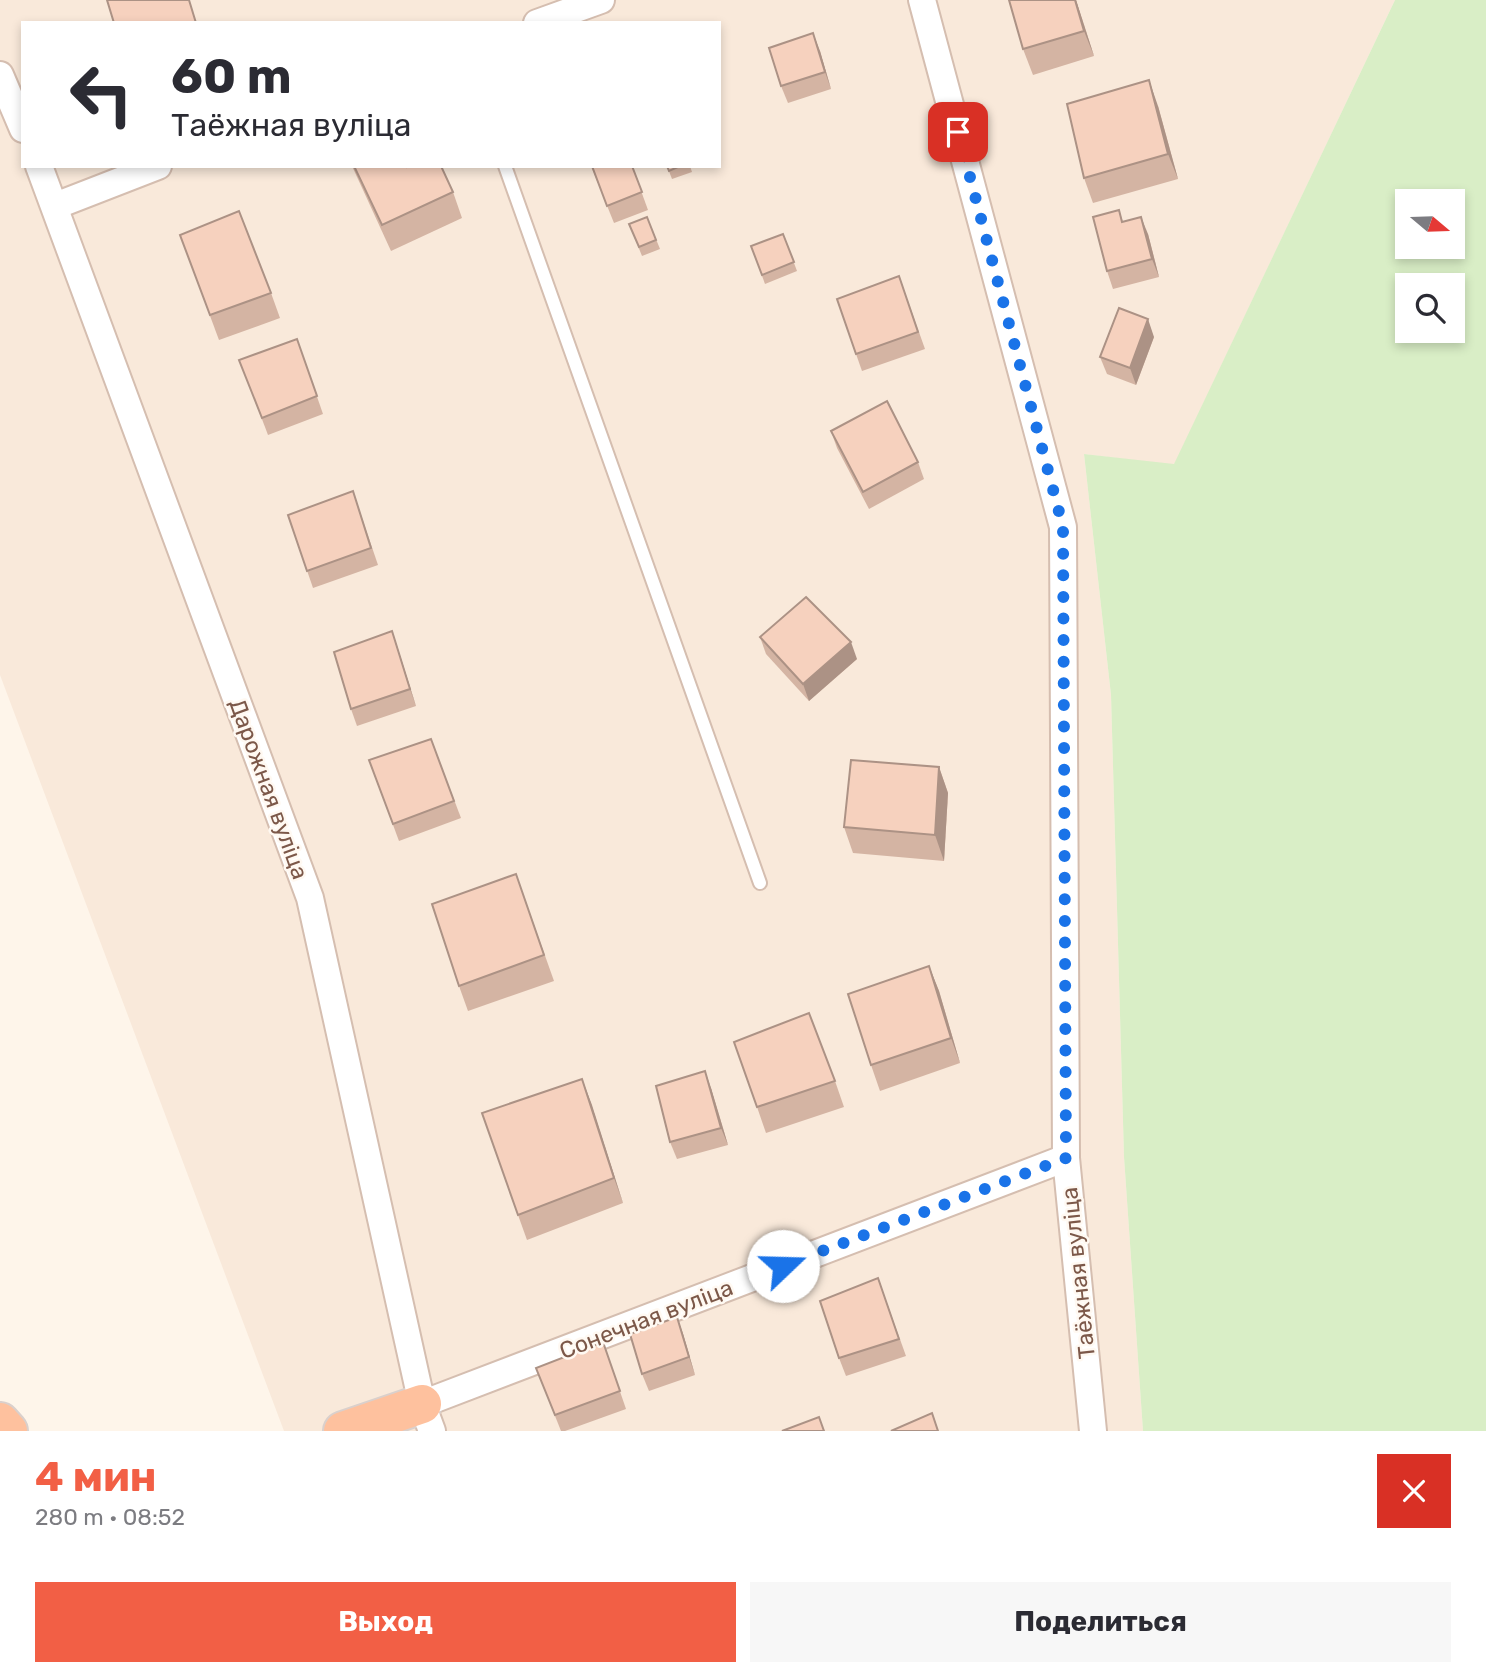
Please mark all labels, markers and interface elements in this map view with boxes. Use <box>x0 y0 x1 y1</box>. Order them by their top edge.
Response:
text: 60 m <box>171 47 292 105</box>
icon: left <box>56 49 147 140</box>
pin <box>928 102 988 162</box>
text: Таёжная вуліца <box>171 106 411 144</box>
icon: arrive <box>939 113 977 151</box>
north arrow <box>1395 189 1465 259</box>
map controls <box>1395 189 1465 343</box>
button: search <box>1395 273 1465 343</box>
street label: Дарожная вуліца <box>223 695 315 883</box>
street label: Таёжная вуліца <box>1055 1186 1101 1360</box>
position arrow <box>746 1229 820 1303</box>
street label: Сонечная вуліца <box>555 1273 737 1365</box>
text: 4 мин <box>35 1452 157 1502</box>
button: close <box>1377 1454 1451 1528</box>
text: 280 m · 08:52 <box>35 1503 185 1531</box>
button: Выход <box>35 1582 736 1662</box>
button: Поделиться <box>750 1582 1451 1662</box>

